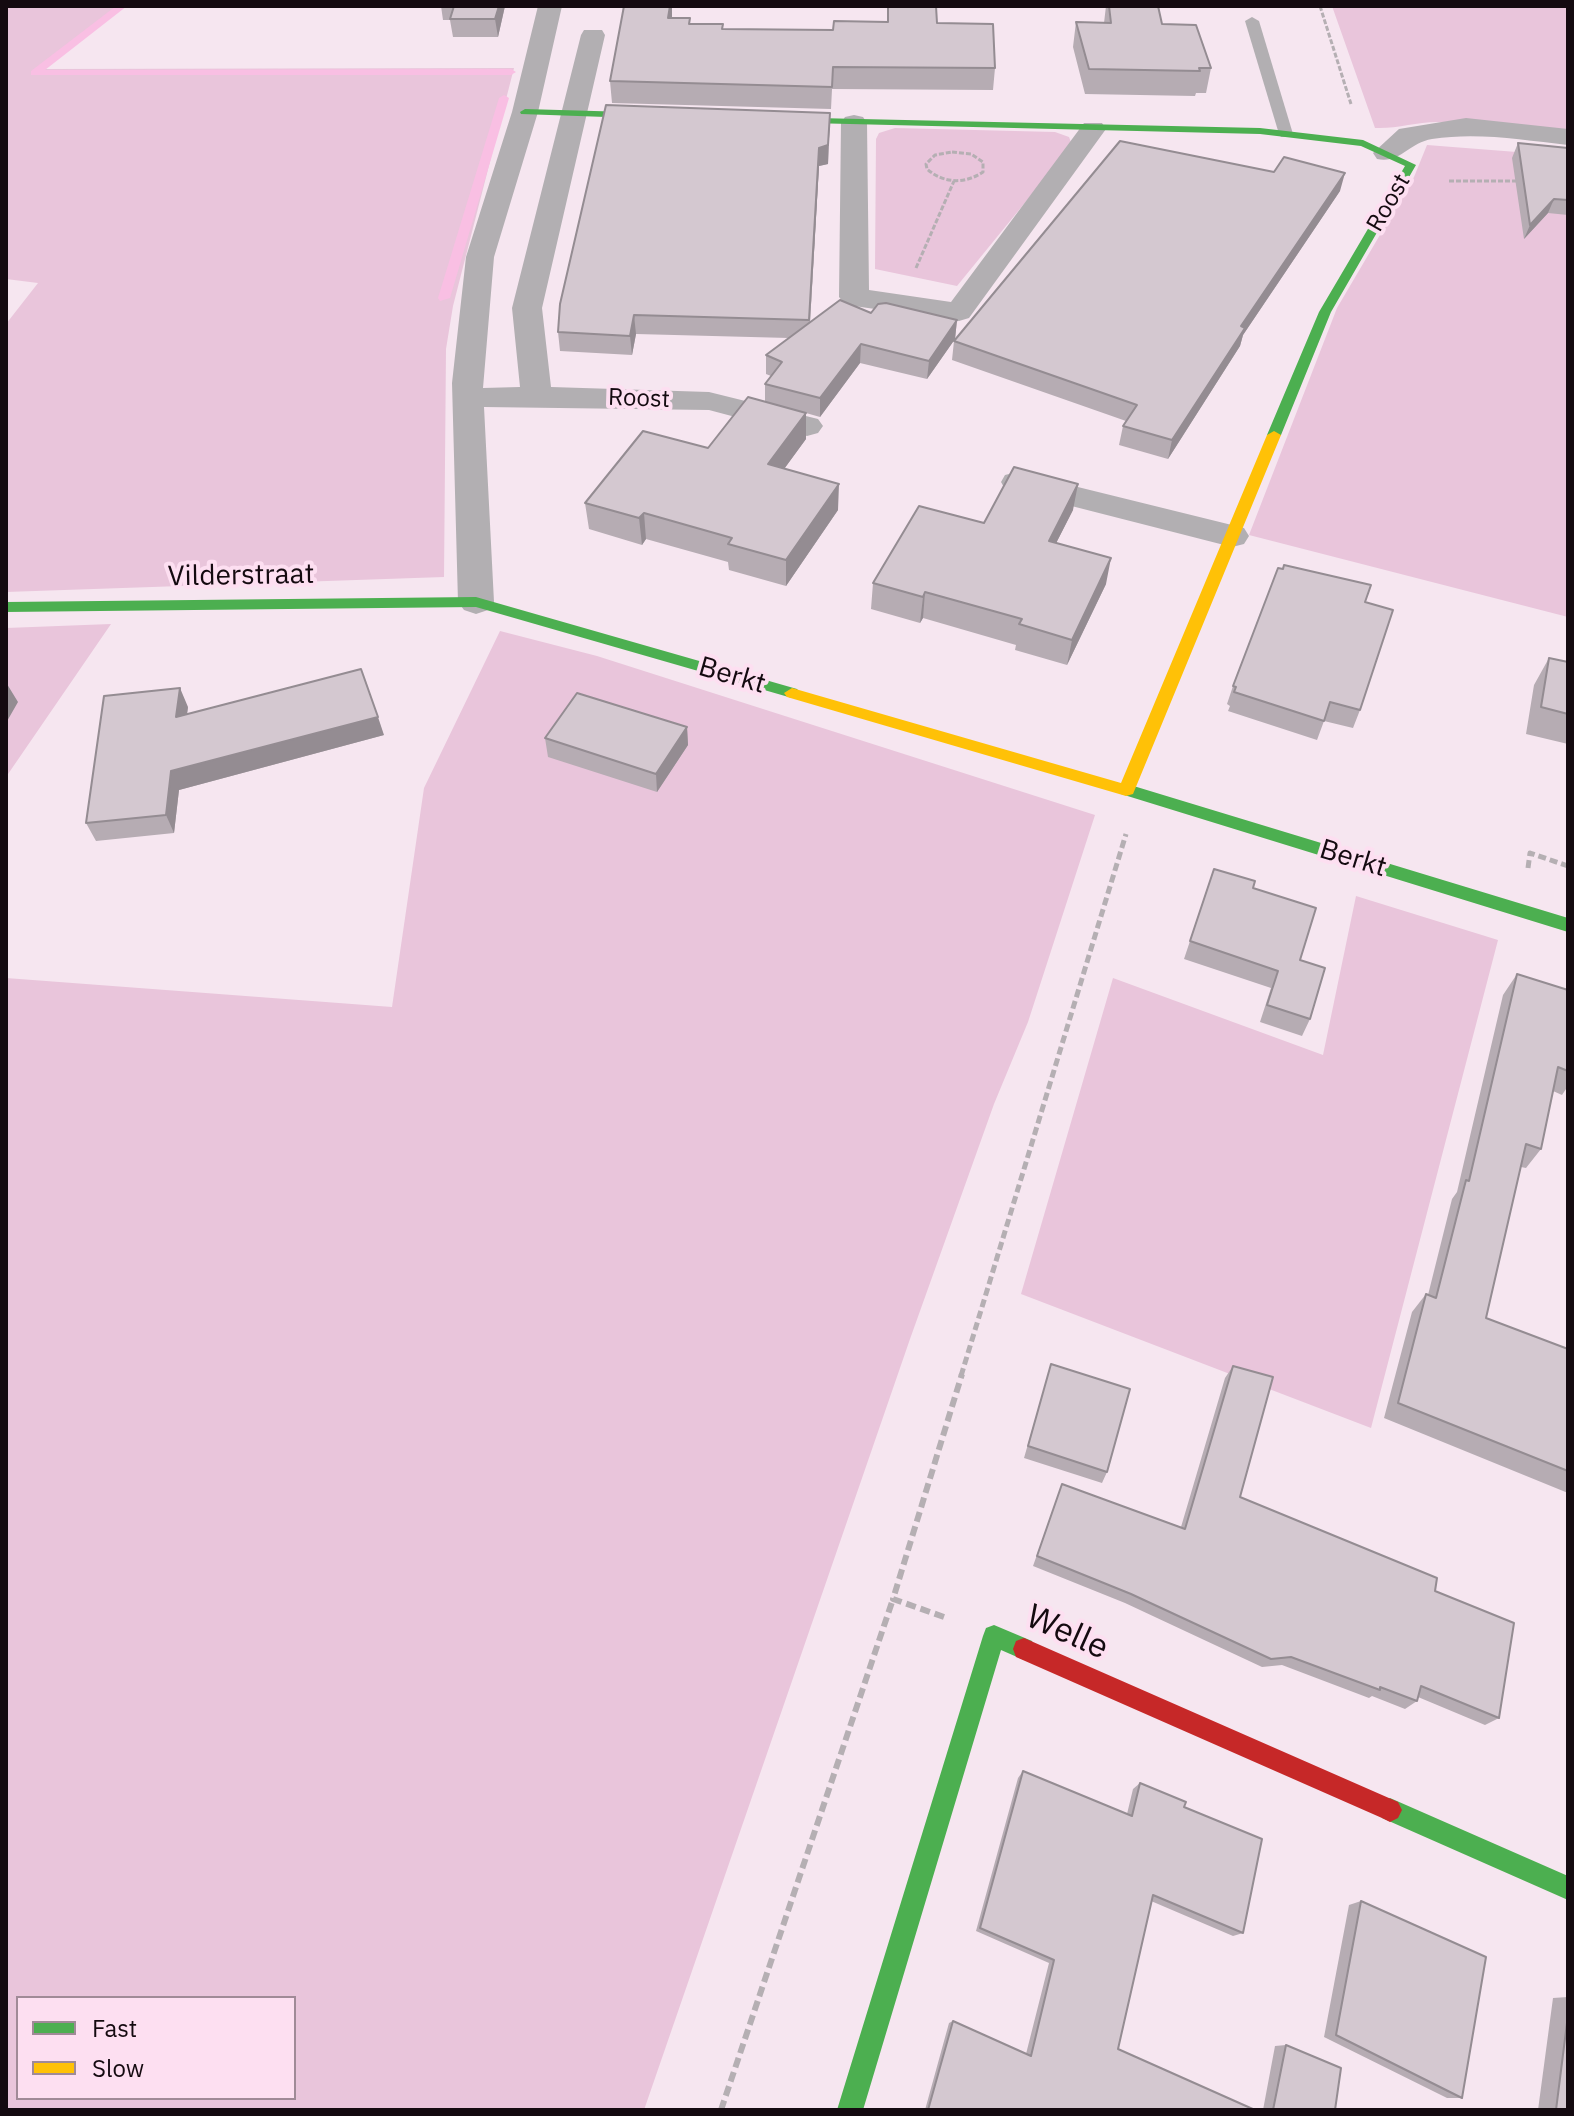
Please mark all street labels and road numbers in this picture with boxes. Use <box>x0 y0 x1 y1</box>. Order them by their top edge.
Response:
street label: Roost <box>1361 169 1417 237</box>
street label: Roost <box>608 384 670 414</box>
street label: Vilderstraat <box>167 558 315 594</box>
street label: Berkt <box>695 650 769 702</box>
street label: Berkt <box>1315 833 1391 885</box>
street label: Welle <box>1020 1597 1114 1669</box>

